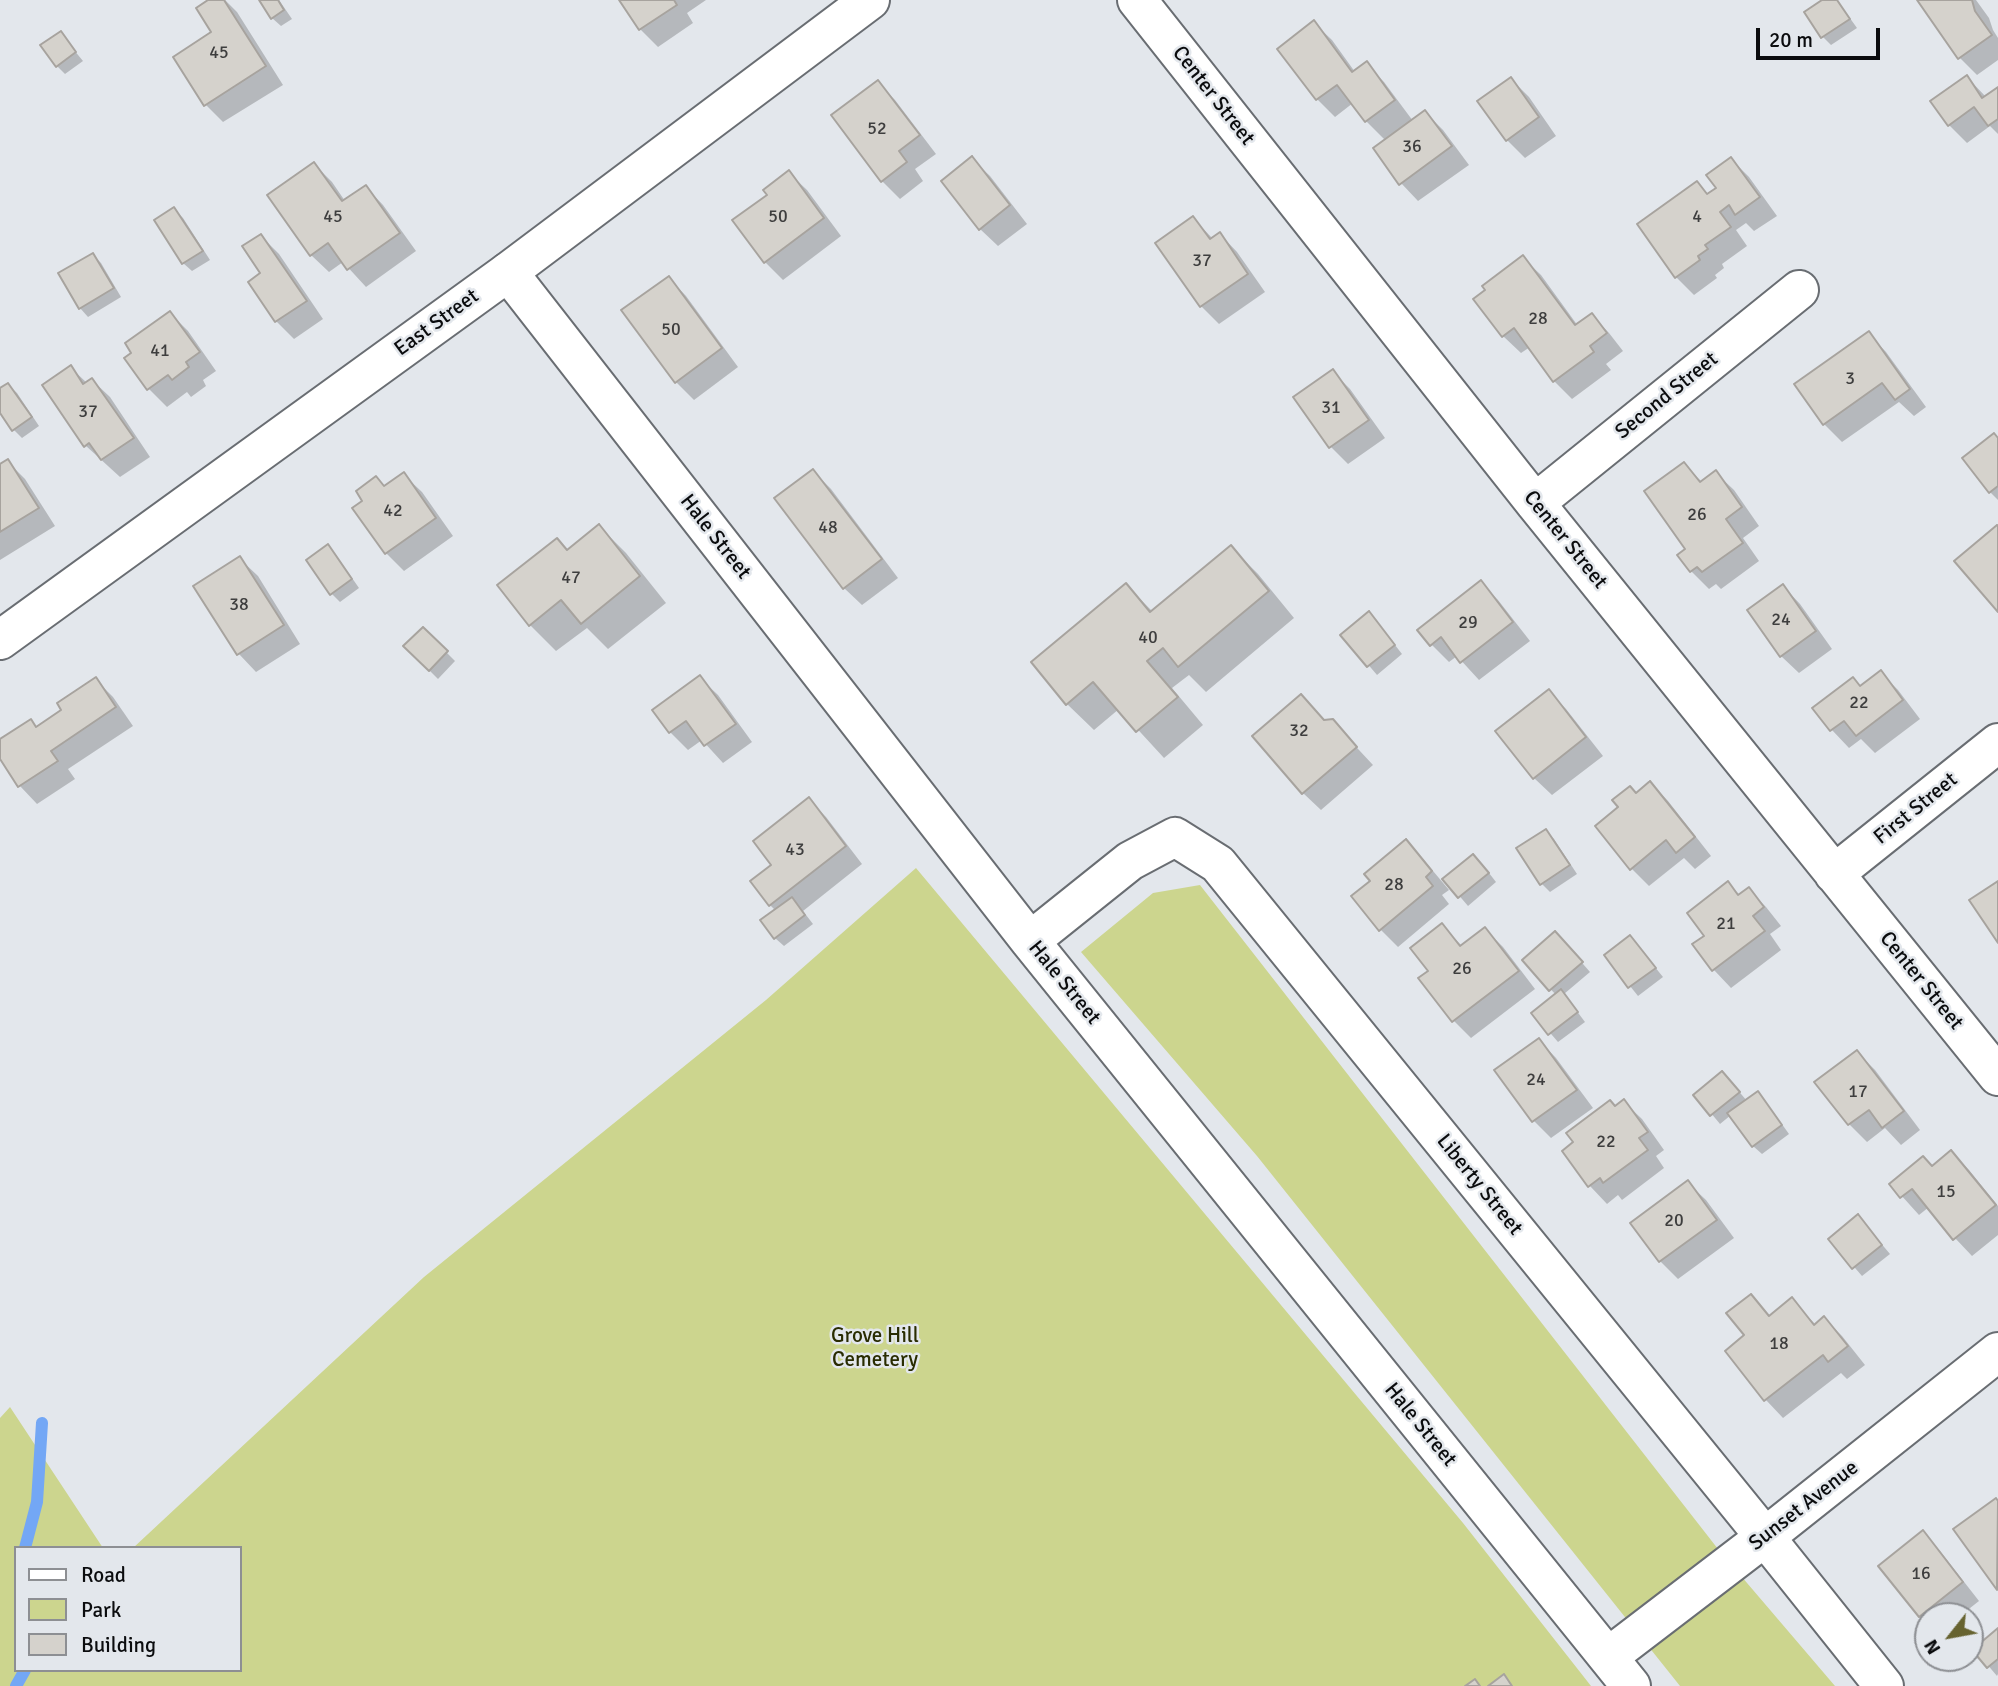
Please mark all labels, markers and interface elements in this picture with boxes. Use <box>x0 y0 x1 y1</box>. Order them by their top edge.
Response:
scale bar <box>1760 14 1884 58</box>
text: 20 m <box>1769 27 1813 53</box>
street label: Center Street <box>1166 41 1260 151</box>
house number: 45 <box>209 42 229 64</box>
house number: 52 <box>867 118 887 140</box>
house number: 36 <box>1402 136 1422 158</box>
house number: 45 <box>323 206 343 228</box>
house number: 50 <box>768 206 788 228</box>
house number: 4 <box>1692 206 1702 228</box>
house number: 37 <box>1192 250 1212 272</box>
street label: East Street <box>390 284 484 362</box>
house number: 28 <box>1528 308 1548 330</box>
house number: 50 <box>661 319 681 341</box>
house number: 41 <box>150 340 170 362</box>
street label: Second Street <box>1611 347 1723 445</box>
house number: 3 <box>1845 368 1855 390</box>
house number: 31 <box>1321 397 1341 419</box>
house number: 37 <box>78 401 98 423</box>
street label: Center Street <box>1518 486 1612 594</box>
street label: Hale Street <box>674 490 756 584</box>
house number: 42 <box>383 500 403 522</box>
house number: 26 <box>1687 504 1707 526</box>
house number: 48 <box>818 517 838 539</box>
house number: 47 <box>561 567 581 589</box>
house number: 38 <box>229 594 249 616</box>
house number: 24 <box>1771 609 1791 631</box>
house number: 29 <box>1458 612 1478 634</box>
house number: 40 <box>1138 627 1158 649</box>
house number: 22 <box>1849 692 1869 714</box>
house number: 32 <box>1289 720 1309 742</box>
street label: First Street <box>1869 768 1963 850</box>
house number: 43 <box>785 839 805 861</box>
house number: 28 <box>1384 874 1404 896</box>
house number: 21 <box>1716 913 1736 935</box>
street label: Center Street <box>1874 927 1968 1035</box>
street label: Hale Street <box>1023 936 1105 1030</box>
house number: 26 <box>1452 958 1472 980</box>
house number: 24 <box>1526 1069 1546 1091</box>
house number: 17 <box>1848 1081 1868 1103</box>
street label: Liberty Street <box>1431 1129 1527 1241</box>
house number: 22 <box>1596 1131 1616 1153</box>
house number: 15 <box>1936 1181 1956 1203</box>
house number: 20 <box>1664 1210 1684 1232</box>
park label: Grove Hill Cemetery <box>831 1323 919 1373</box>
house number: 18 <box>1769 1333 1789 1355</box>
street label: Hale Street <box>1379 1378 1461 1472</box>
street label: Sunset Avenue <box>1744 1455 1864 1557</box>
legend <box>14 1546 242 1672</box>
text: Road <box>81 1562 126 1588</box>
house number: 16 <box>1911 1563 1931 1585</box>
text: Park <box>81 1597 121 1623</box>
north arrow <box>1914 1602 1984 1672</box>
text: Building <box>81 1632 156 1658</box>
text: N <box>1919 1635 1946 1659</box>

